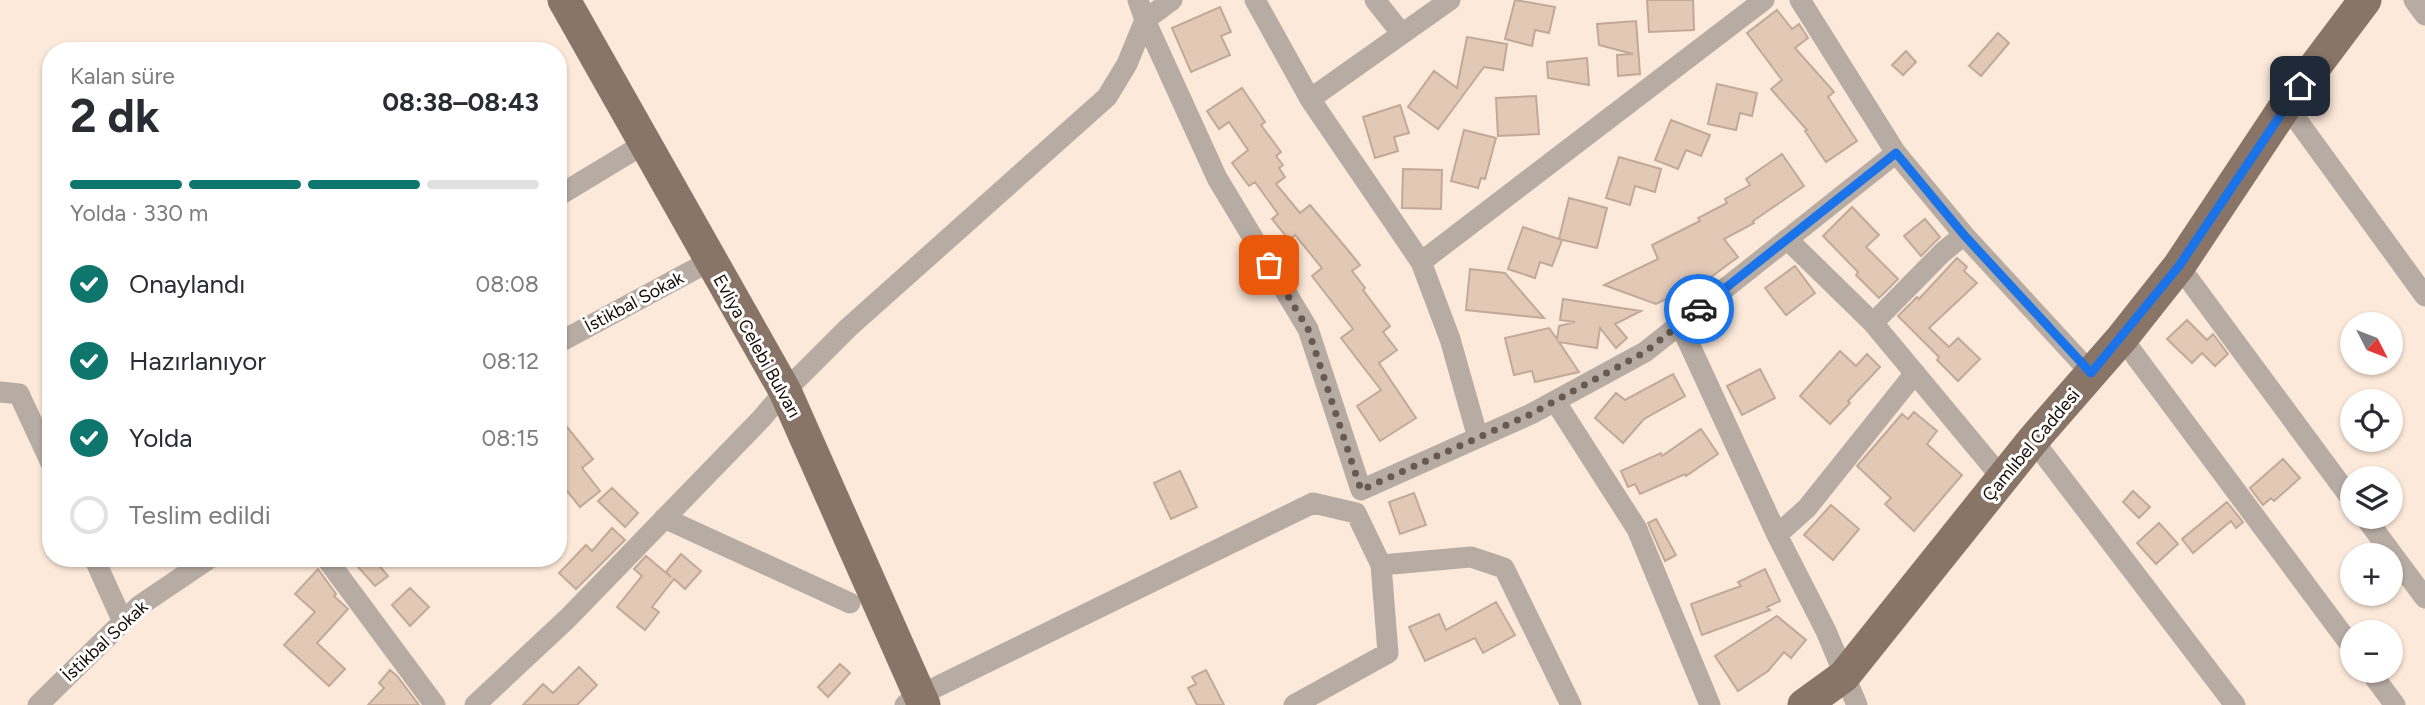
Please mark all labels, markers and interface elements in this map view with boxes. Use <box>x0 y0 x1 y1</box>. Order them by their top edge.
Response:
pin <box>2270 56 2330 116</box>
text: Kalan süre <box>70 62 175 90</box>
icon: home <box>2281 67 2319 105</box>
text: 08:38–08:43 <box>382 86 539 118</box>
text: 2 dk <box>70 88 160 144</box>
text: Yolda · 330 m <box>70 199 208 227</box>
pin <box>1239 235 1299 295</box>
icon: bag <box>1250 246 1288 284</box>
icon: check <box>70 265 108 303</box>
street label: İstikbal Sokak <box>581 267 688 337</box>
text: Onaylandı <box>129 268 245 300</box>
text: 08:08 <box>475 270 539 298</box>
street label: Evliya Celebi Bulvarı <box>708 271 806 421</box>
courier <box>1664 274 1734 344</box>
icon: car <box>1680 290 1718 328</box>
north arrow <box>2340 312 2403 374</box>
map controls <box>2340 312 2403 683</box>
icon: check <box>70 342 108 380</box>
text: Hazırlanıyor <box>129 345 266 377</box>
text: 08:12 <box>482 347 539 375</box>
street label: Çamlıbel Caddesi <box>1978 384 2084 506</box>
button: locate <box>2340 389 2403 452</box>
icon: check <box>70 419 108 457</box>
text: Yolda <box>129 422 192 454</box>
text: 08:15 <box>482 424 539 452</box>
button: layers <box>2340 466 2403 529</box>
text: Teslim edildi <box>129 499 271 531</box>
button: + <box>2340 543 2403 606</box>
street label: İstikbal Sokak <box>58 596 153 686</box>
button: − <box>2340 620 2403 683</box>

